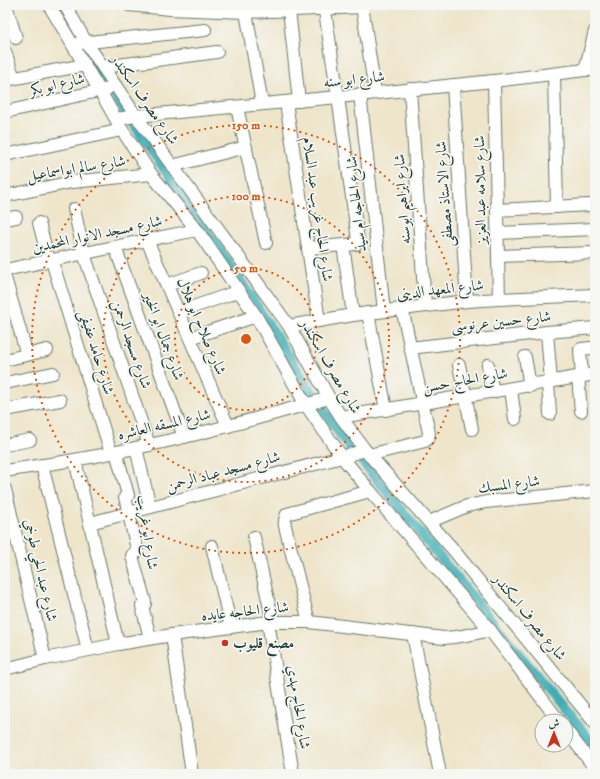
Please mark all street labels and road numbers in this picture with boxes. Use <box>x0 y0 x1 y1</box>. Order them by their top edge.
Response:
street label: شارع مصرف اسكندر <box>103 49 183 150</box>
street label: شارع ابو سنه <box>322 67 386 95</box>
street label: شارع ابو بكر <box>25 69 87 103</box>
street label: شارع الحاج غريب عبد السلام <box>295 135 337 283</box>
street label: شارع سلامه عبد العزيز <box>470 135 494 247</box>
street label: شارع الاستاذ مصطفى <box>431 140 461 248</box>
street label: شارع سالم ابواسماعيل <box>25 151 127 189</box>
street label: شارع ابراهيم ابوسنه <box>390 153 420 245</box>
street label: شارع الحاجه ام سيد <box>342 155 374 253</box>
street label: شارع مسجد الانوار المحمدين <box>30 211 165 261</box>
street label: شارع صلاح ابو هلال <box>170 275 231 379</box>
street label: شارع المعهد الدينى <box>396 275 485 306</box>
street label: شارع جمال ابو الخير <box>135 287 188 384</box>
street label: شارع مسجد الرحمن <box>105 297 156 392</box>
street label: شارع حامد عفيفى <box>72 307 118 398</box>
street label: شارع حسين عرنوسى <box>450 307 552 339</box>
street label: شارع مصرف اسكندر <box>292 314 365 419</box>
street label: شارع الحاج حسن <box>421 364 510 400</box>
street label: شارع المسقه العاشره <box>116 405 213 447</box>
street label: شارع مسجد عباد الرحمن <box>164 447 283 499</box>
street label: شارع المسبك <box>477 471 542 501</box>
street label: شارع ابو غريب <box>130 493 162 571</box>
street label: شارع عبد الحي طوخي <box>16 517 62 624</box>
street label: شارع مصرف اسكندر <box>485 568 570 666</box>
street label: شارع الحاجه عايده <box>200 597 290 629</box>
street label: شارع الحاج مهدي <box>280 664 315 751</box>

